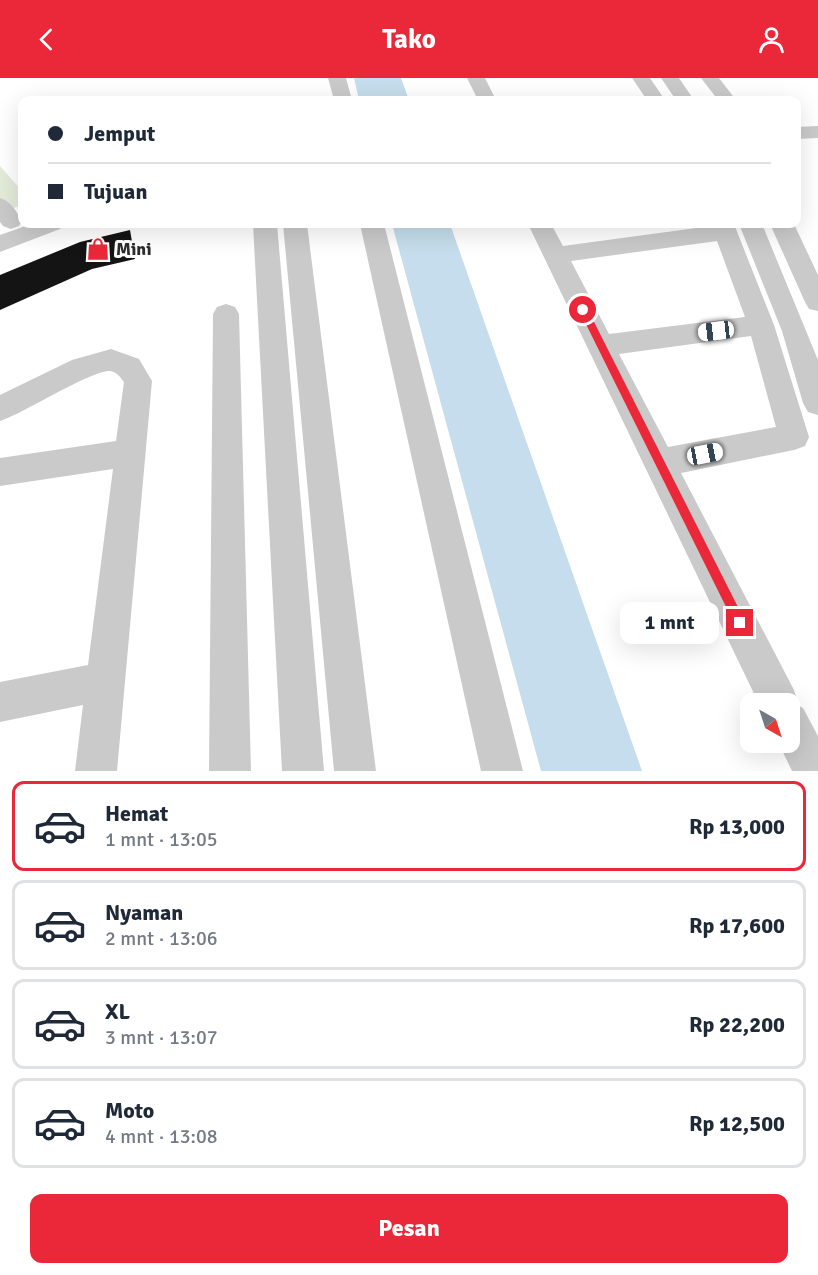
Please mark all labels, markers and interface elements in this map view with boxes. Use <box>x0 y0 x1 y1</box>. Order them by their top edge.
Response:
icon: back <box>30 23 63 56</box>
text: Tako <box>382 23 436 56</box>
icon: person <box>755 23 788 56</box>
text: Jemput <box>84 120 155 147</box>
text: Tujuan <box>84 178 147 205</box>
shop icon: Mini <box>85 236 111 262</box>
place label: Mini <box>116 238 152 260</box>
route start <box>569 296 596 323</box>
car <box>697 320 735 342</box>
car <box>686 442 724 466</box>
callout: 1 mnt <box>620 602 719 644</box>
route end <box>726 609 753 636</box>
text: 1 mnt <box>645 610 694 635</box>
north arrow <box>740 693 800 753</box>
map controls <box>740 693 800 753</box>
icon: car <box>33 799 87 853</box>
text: Hemat <box>105 800 168 827</box>
text: Rp 13,000 <box>689 813 785 840</box>
text: 1 mnt · 13:05 <box>105 827 218 852</box>
icon: car <box>33 898 87 952</box>
text: Nyaman <box>105 899 183 926</box>
text: Rp 17,600 <box>689 912 785 939</box>
text: 2 mnt · 13:06 <box>105 926 218 951</box>
icon: car <box>33 997 87 1051</box>
text: XL <box>105 998 130 1025</box>
text: Rp 22,200 <box>689 1011 785 1038</box>
text: 3 mnt · 13:07 <box>105 1025 218 1050</box>
icon: car <box>33 1096 87 1150</box>
text: Moto <box>105 1097 154 1124</box>
text: Rp 12,500 <box>689 1110 785 1137</box>
text: 4 mnt · 13:08 <box>105 1124 218 1149</box>
button: Pesan <box>30 1194 788 1263</box>

